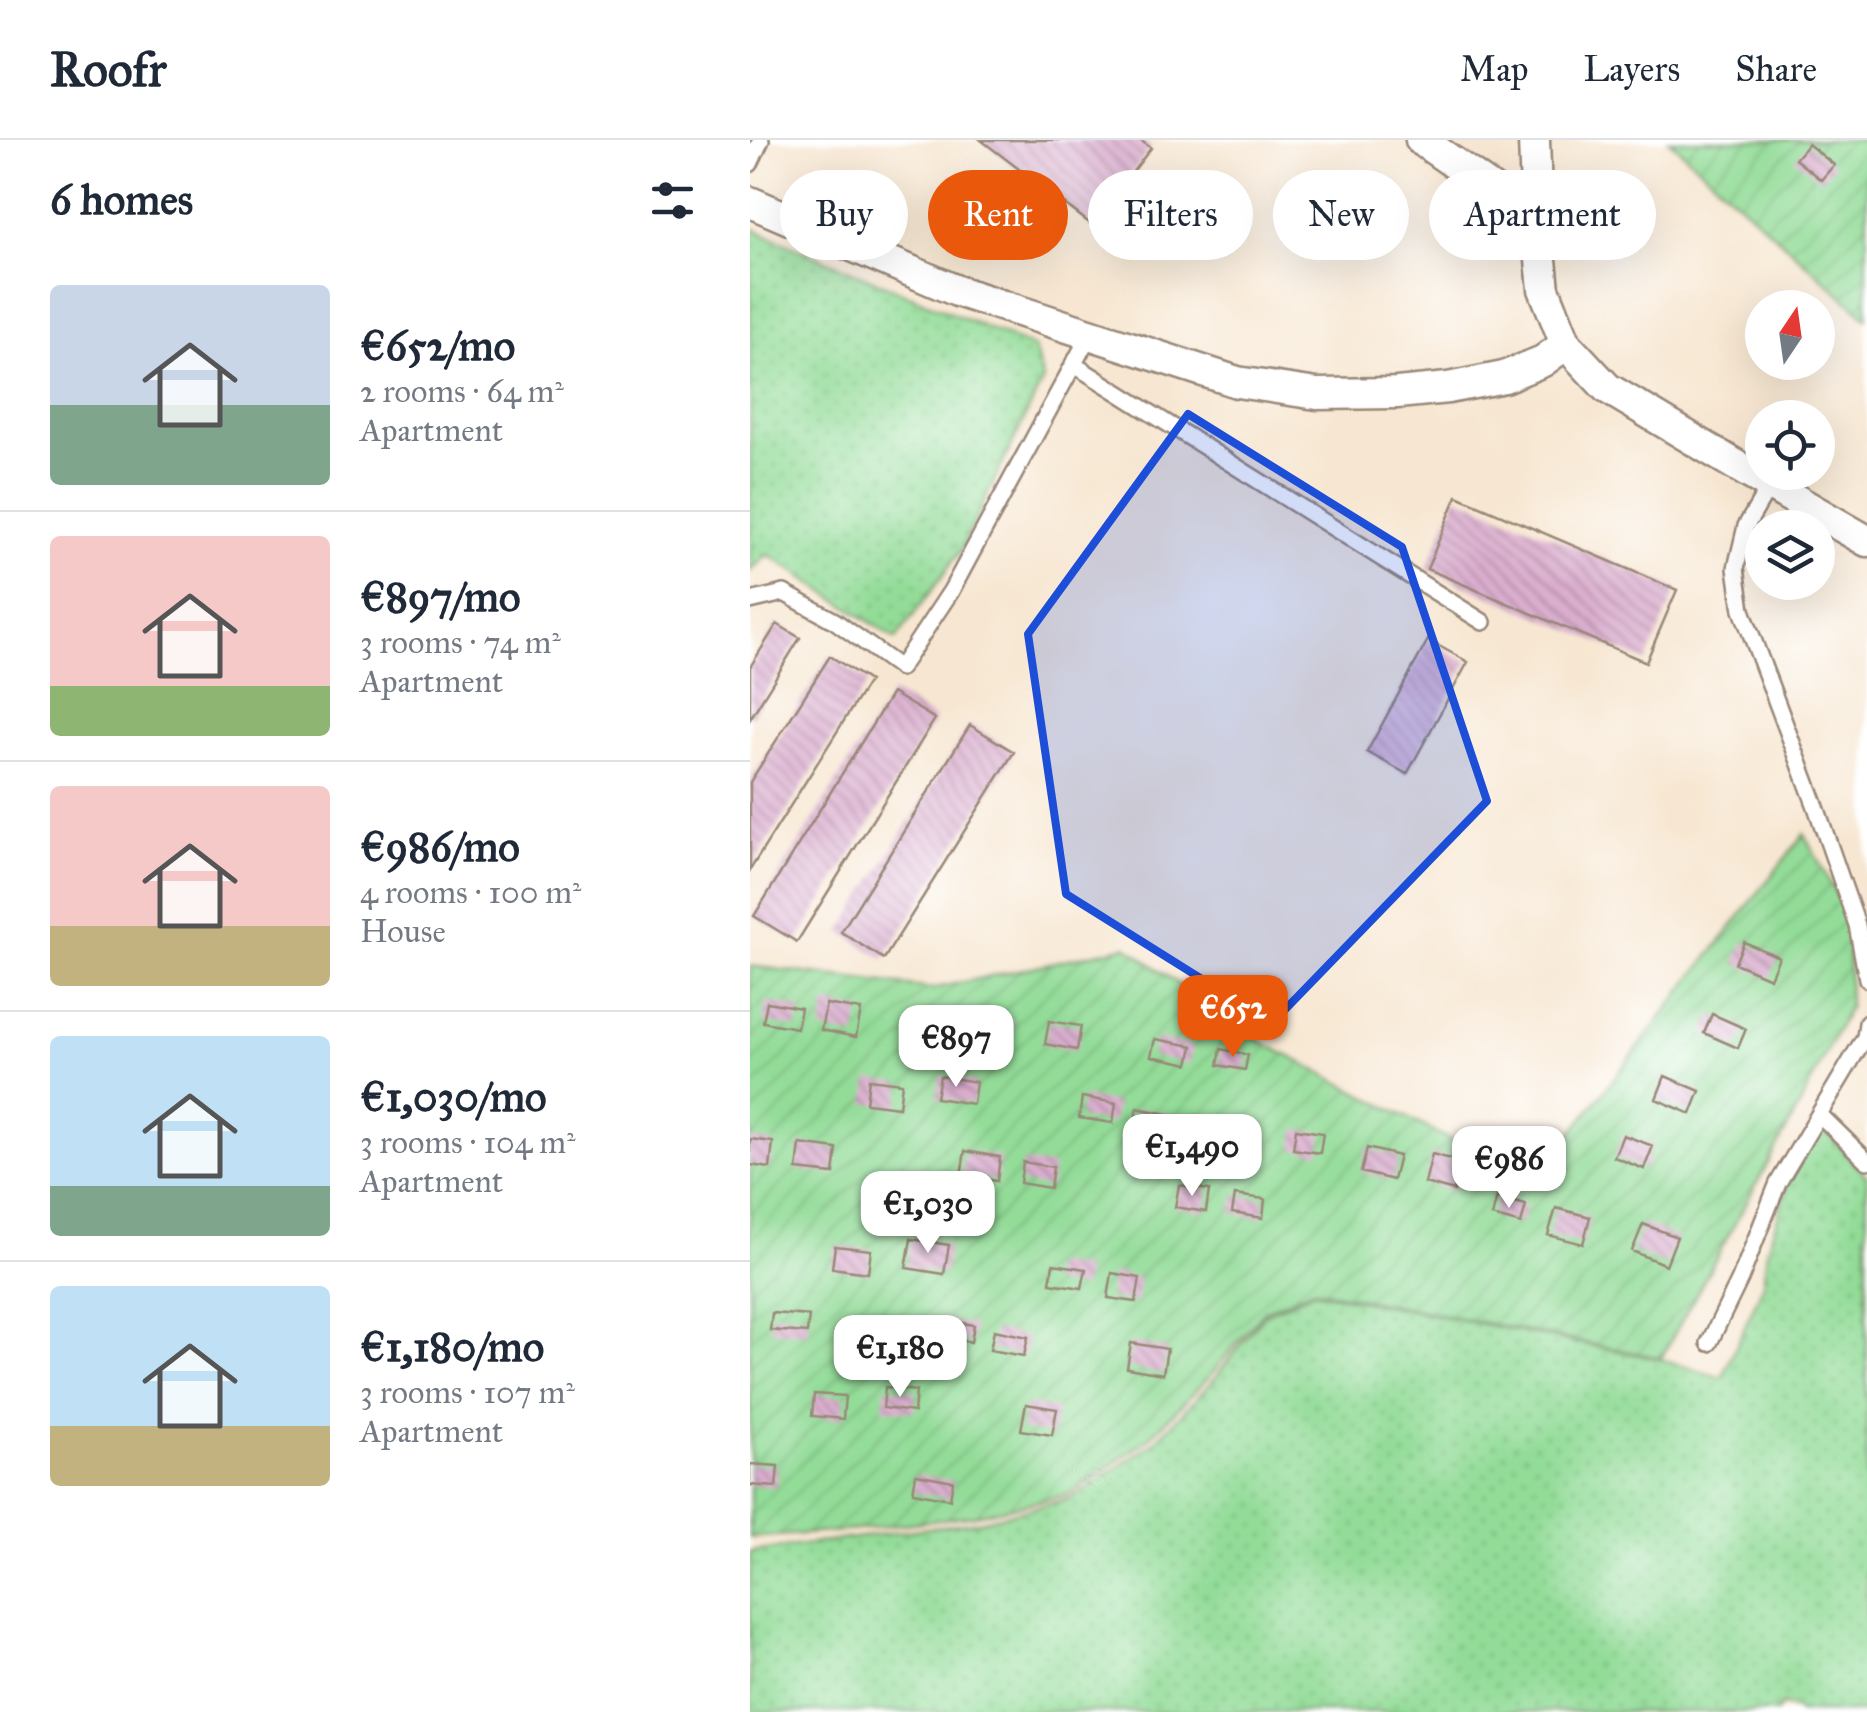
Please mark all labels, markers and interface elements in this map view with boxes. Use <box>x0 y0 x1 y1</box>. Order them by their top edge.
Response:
text: Roofr <box>50 40 167 99</box>
text: Map <box>1460 48 1528 91</box>
text: Layers <box>1583 48 1680 91</box>
text: Share <box>1735 48 1817 91</box>
chip: Buy <box>780 170 908 260</box>
chip: Rent <box>928 170 1068 260</box>
chip: Filters <box>1088 170 1253 260</box>
chip: New <box>1273 170 1409 260</box>
chip: Apartment <box>1429 170 1656 260</box>
icon: filters <box>645 173 700 228</box>
text: 6 homes <box>50 174 193 226</box>
north arrow <box>1745 290 1835 380</box>
map controls <box>1745 290 1835 600</box>
text: €652/mo <box>360 320 515 372</box>
icon: home <box>130 325 250 445</box>
text: 2 rooms · 64 m² <box>360 372 564 411</box>
button: locate <box>1745 400 1835 490</box>
text: Apartment <box>360 411 503 450</box>
button: layers <box>1745 510 1835 600</box>
text: €897/mo <box>360 571 520 623</box>
icon: home <box>130 576 250 696</box>
text: 3 rooms · 74 m² <box>360 623 561 662</box>
text: Apartment <box>360 662 503 701</box>
text: €986/mo <box>360 821 520 873</box>
icon: home <box>130 826 250 946</box>
text: 4 rooms · 100 m² <box>360 873 581 912</box>
text: House <box>360 912 446 951</box>
pin: €652 <box>1174 975 1292 1060</box>
text: €652 <box>1200 988 1266 1027</box>
pin: €897 <box>897 1005 1015 1090</box>
text: €897 <box>921 1018 991 1057</box>
text: €1,030/mo <box>360 1071 547 1123</box>
icon: home <box>130 1076 250 1196</box>
pin: €1,490 <box>1111 1114 1273 1199</box>
text: 3 rooms · 104 m² <box>360 1123 576 1162</box>
pin: €986 <box>1450 1126 1568 1211</box>
text: €1,490 <box>1145 1127 1239 1166</box>
text: €986 <box>1474 1139 1544 1178</box>
text: Apartment <box>360 1162 503 1201</box>
pin: €1,030 <box>847 1171 1009 1256</box>
text: €1,030 <box>883 1184 973 1223</box>
pin: €1,180 <box>819 1315 981 1400</box>
text: €1,180/mo <box>360 1321 544 1373</box>
icon: home <box>130 1326 250 1446</box>
text: €1,180 <box>856 1328 944 1367</box>
text: 3 rooms · 107 m² <box>360 1373 575 1412</box>
text: Apartment <box>360 1412 503 1451</box>

